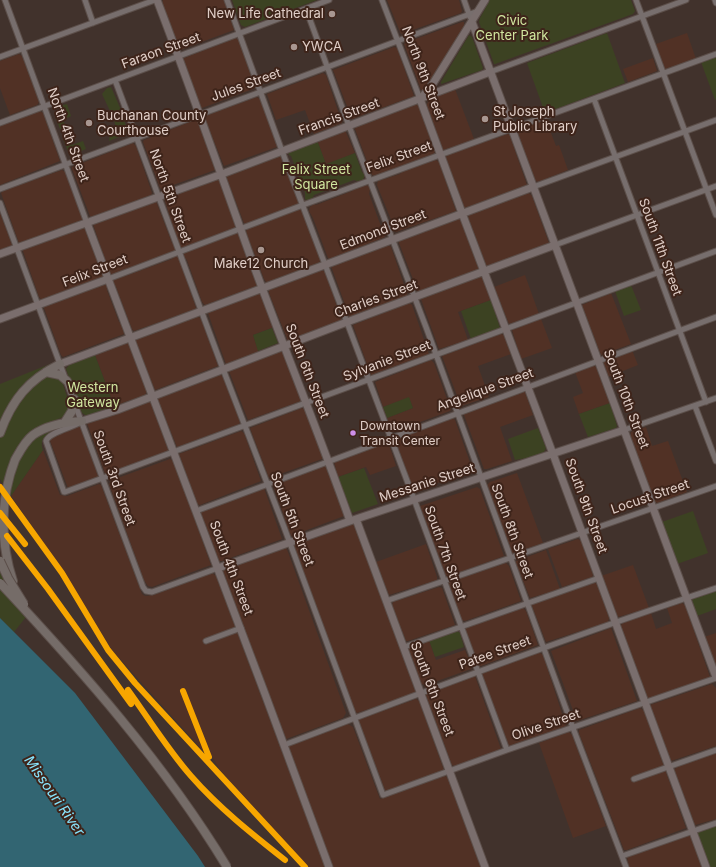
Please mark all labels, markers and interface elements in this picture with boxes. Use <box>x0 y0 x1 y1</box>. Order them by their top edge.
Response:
place label: New Life Cathedral <box>207 6 324 22</box>
marker: New Life Cathedral <box>327 9 337 19</box>
park label: Civic Center Park <box>476 13 548 44</box>
street label: North 9th Street <box>398 24 448 122</box>
street label: Faraon Street <box>119 30 203 72</box>
place label: YWCA <box>302 39 342 55</box>
marker: YWCA <box>289 42 299 52</box>
street label: Jules Street <box>209 65 283 105</box>
street label: North 4th Street <box>44 86 92 184</box>
street label: Francis Street <box>296 95 382 139</box>
place label: St Joseph Public Library <box>493 104 577 135</box>
place label: Buchanan County Courthouse <box>97 108 206 139</box>
marker: St Joseph Public Library <box>480 114 490 124</box>
marker: Buchanan County Courthouse <box>84 118 94 128</box>
street label: Felix Street <box>364 138 434 176</box>
street label: North 5th Street <box>146 147 194 245</box>
park label: Felix Street Square <box>282 162 350 193</box>
street label: South 11th Street <box>635 196 685 298</box>
street label: Edmond Street <box>338 206 428 254</box>
marker: Make12 Church <box>256 245 266 255</box>
street label: Felix Street <box>60 251 130 291</box>
place label: Make12 Church <box>214 256 308 272</box>
street label: Charles Street <box>332 277 420 321</box>
street label: South 6th Street <box>282 322 332 420</box>
street label: Sylvanie Street <box>341 337 433 385</box>
street label: South 10th Street <box>600 347 652 451</box>
street label: Angelique Street <box>434 365 536 415</box>
park label: Western Gateway <box>66 380 120 411</box>
place label: Downtown Transit Center <box>360 419 440 447</box>
street label: South 3rd Street <box>89 428 139 528</box>
marker: Downtown Transit Center <box>348 428 358 438</box>
street label: South 9th Street <box>562 456 610 556</box>
street label: Messanie Street <box>377 460 477 506</box>
street label: South 5th Street <box>267 470 317 568</box>
street label: Locust Street <box>609 476 691 518</box>
street label: South 8th Street <box>488 481 536 581</box>
street label: South 7th Street <box>421 504 469 602</box>
street label: South 4th Street <box>206 518 256 618</box>
street label: Patee Street <box>457 633 533 673</box>
street label: South 6th Street <box>407 640 457 738</box>
street label: Olive Street <box>510 706 582 744</box>
water label: Missouri River <box>20 753 88 839</box>

